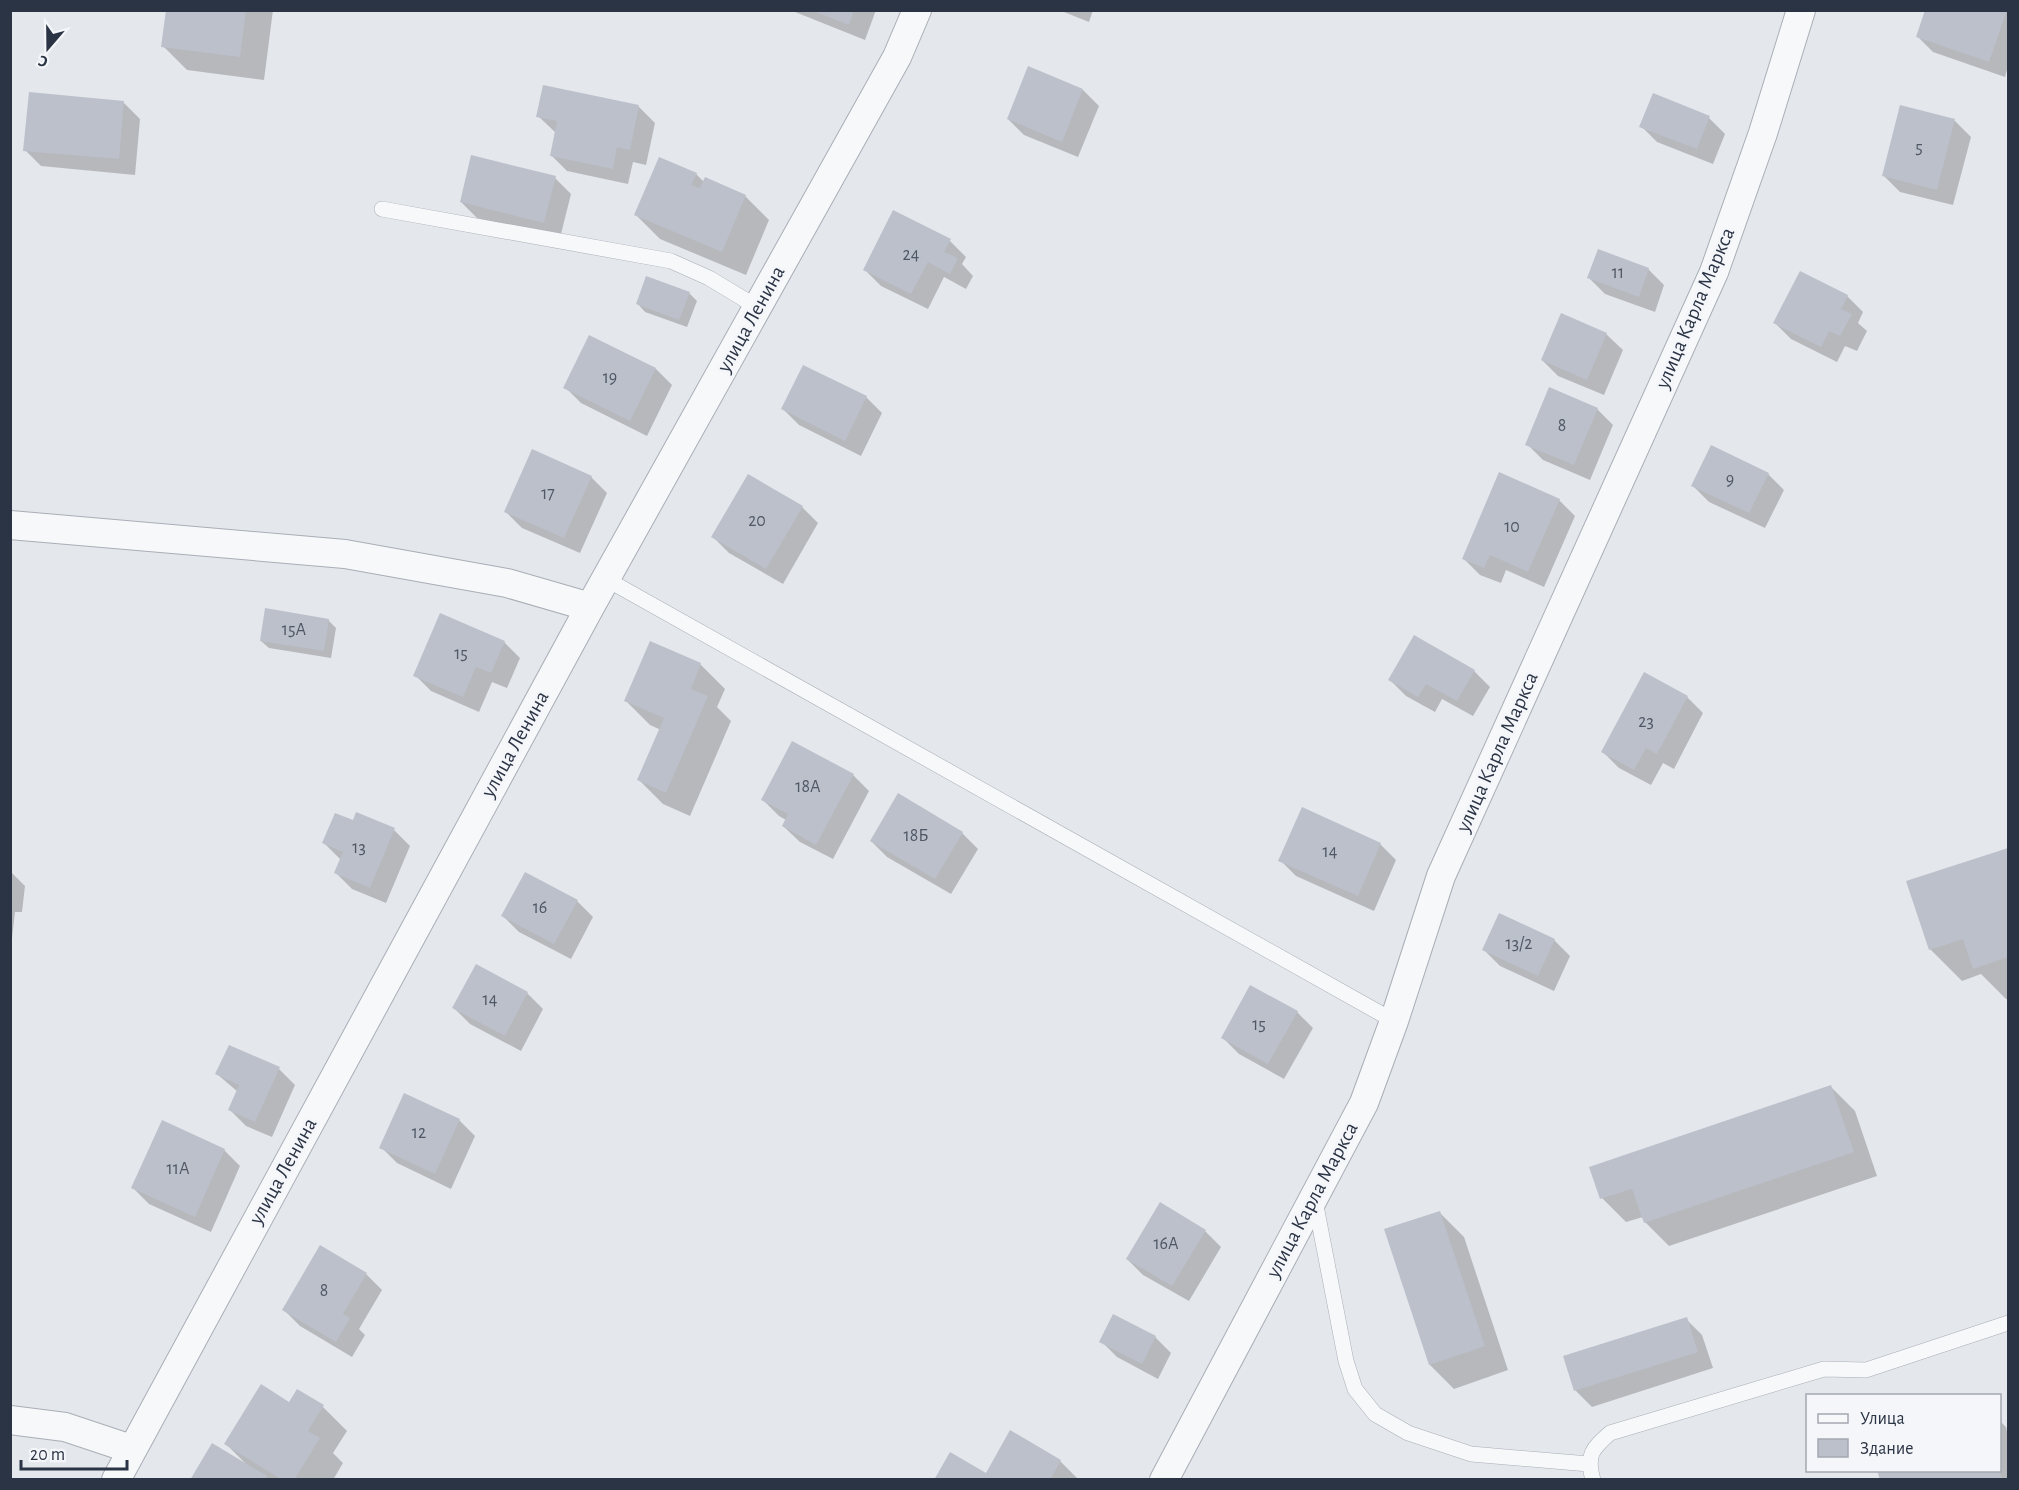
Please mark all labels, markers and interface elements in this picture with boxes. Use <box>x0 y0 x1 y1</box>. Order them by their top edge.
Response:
north arrow <box>18 18 78 78</box>
text: С <box>36 52 50 70</box>
house number: 5 <box>1915 139 1923 157</box>
street label: улица Карла Маркса <box>1651 224 1739 392</box>
house number: 24 <box>903 246 920 264</box>
street label: улица Ленина <box>713 262 789 377</box>
house number: 11 <box>1612 264 1624 282</box>
house number: 19 <box>603 369 617 387</box>
house number: 8 <box>1558 417 1566 435</box>
house number: 9 <box>1726 471 1734 489</box>
house number: 17 <box>541 485 555 503</box>
house number: 20 <box>748 512 766 530</box>
house number: 10 <box>1504 518 1520 536</box>
house number: 15А <box>282 621 307 639</box>
house number: 15 <box>454 645 468 663</box>
street label: улица Карла Маркса <box>1452 669 1542 836</box>
street label: улица Ленина <box>477 687 553 802</box>
house number: 23 <box>1638 713 1654 731</box>
house number: 18А <box>795 778 821 796</box>
house number: 18Б <box>903 827 929 845</box>
house number: 13 <box>352 839 366 857</box>
house number: 14 <box>1323 843 1338 861</box>
house number: 16 <box>533 899 547 917</box>
house number: 13/2 <box>1506 935 1532 953</box>
house number: 14 <box>483 991 498 1009</box>
house number: 15 <box>1252 1016 1266 1034</box>
street label: улица Ленина <box>245 1114 321 1229</box>
street label: улица Карла Маркса <box>1262 1118 1362 1282</box>
house number: 12 <box>412 1124 426 1142</box>
house number: 11А <box>167 1160 190 1178</box>
house number: 16А <box>1153 1235 1179 1253</box>
house number: 8 <box>320 1282 328 1300</box>
legend <box>1806 1394 2001 1472</box>
text: Улица <box>1860 1410 1905 1428</box>
scale bar <box>21 1433 128 1471</box>
text: Здание <box>1860 1440 1914 1458</box>
text: 20 m <box>30 1446 65 1464</box>

